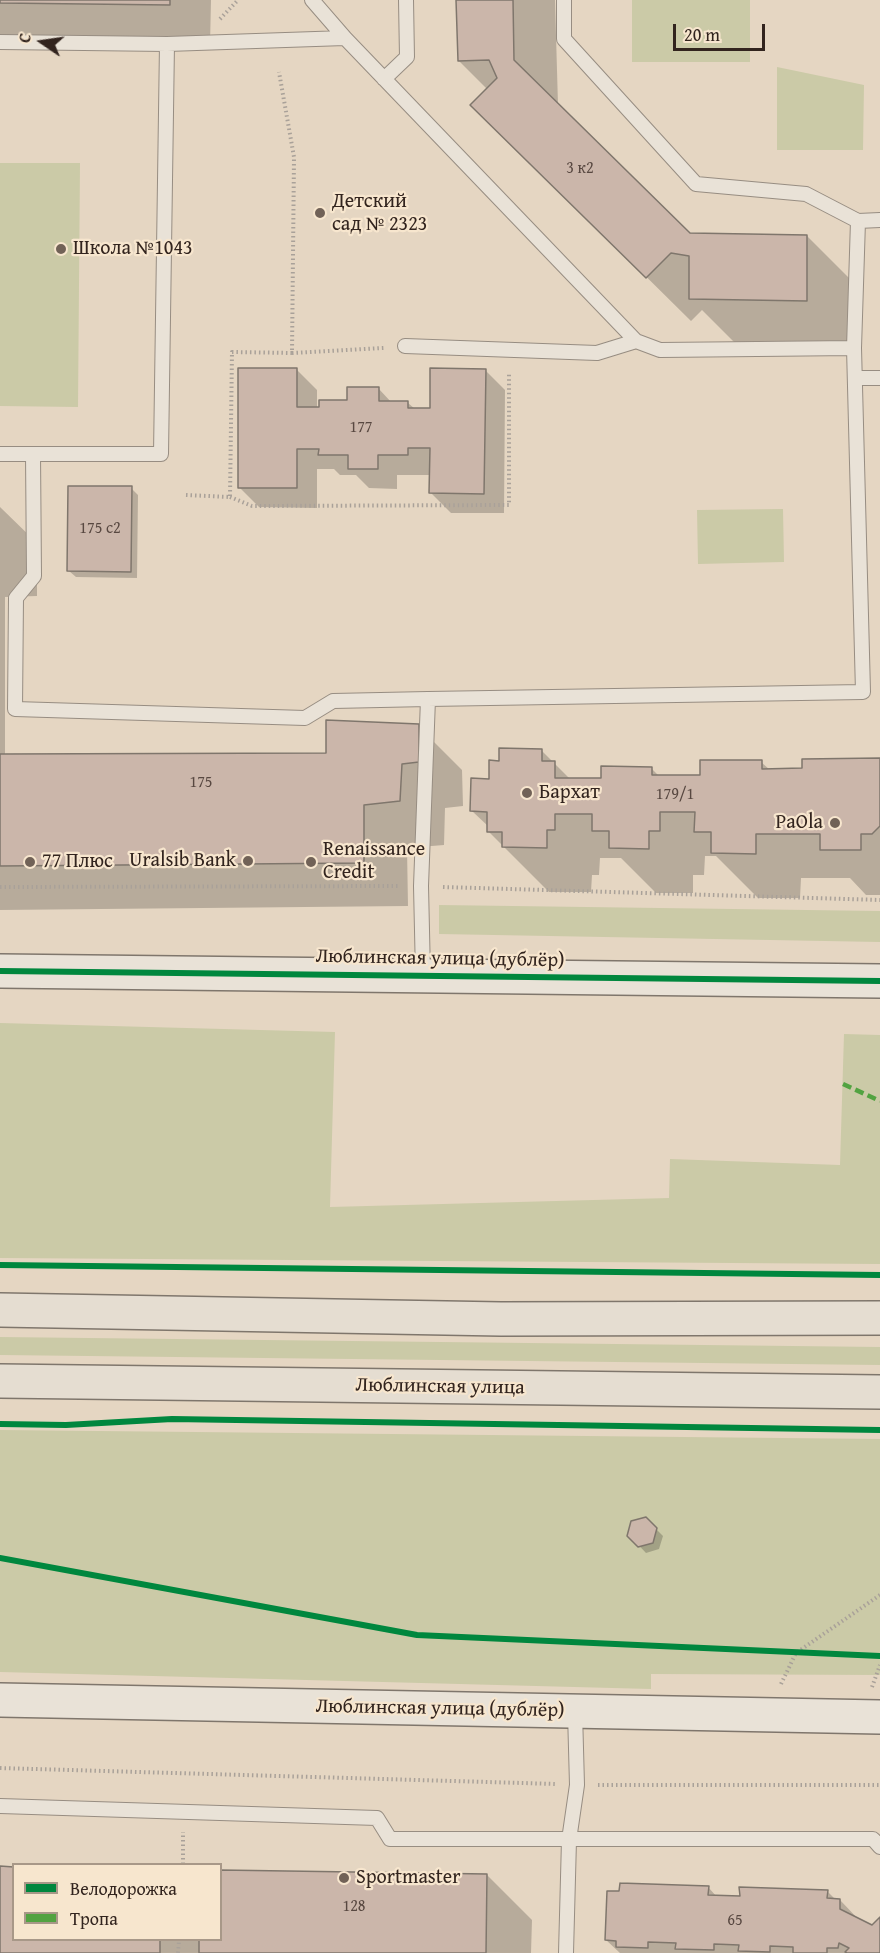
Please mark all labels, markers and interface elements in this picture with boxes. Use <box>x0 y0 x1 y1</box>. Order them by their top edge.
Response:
north arrow <box>12 12 72 72</box>
scale bar <box>676 12 768 50</box>
text: 20 m <box>684 21 720 48</box>
text: С <box>12 31 37 45</box>
house number: 3 к2 <box>566 159 594 179</box>
place label: Детский сад № 2323 <box>332 190 427 237</box>
marker: Детский сад № 2323 <box>313 206 327 220</box>
place label: Школа №1043 <box>73 237 193 261</box>
marker: Школа №1043 <box>54 242 68 256</box>
house number: 177 <box>349 418 373 438</box>
house number: 175 с2 <box>79 519 121 539</box>
house number: 175 <box>189 773 213 793</box>
place label: Бархат <box>539 781 600 805</box>
house number: 179/1 <box>656 785 694 805</box>
marker: Бархат <box>520 786 534 800</box>
place label: PaOla <box>776 811 823 835</box>
marker: PaOla <box>828 816 842 830</box>
place label: Renaissance Credit <box>323 838 425 885</box>
place label: Uralsib Bank <box>129 849 236 873</box>
place label: 77 Плюс <box>42 850 113 874</box>
marker: Uralsib Bank <box>241 854 255 868</box>
marker: 77 Плюс <box>23 855 37 869</box>
marker: Renaissance Credit <box>304 855 318 869</box>
street label: Люблинская улица (дублёр) <box>315 945 565 973</box>
street label: Люблинская улица <box>355 1374 525 1400</box>
street label: Люблинская улица (дублёр) <box>315 1695 565 1723</box>
legend <box>12 1863 222 1941</box>
place label: Sportmaster <box>356 1866 460 1890</box>
marker: Sportmaster <box>337 1871 351 1885</box>
text: Велодорожка <box>70 1875 177 1902</box>
house number: 128 <box>342 1897 366 1917</box>
text: Тропа <box>70 1905 118 1932</box>
house number: 65 <box>727 1911 743 1931</box>

